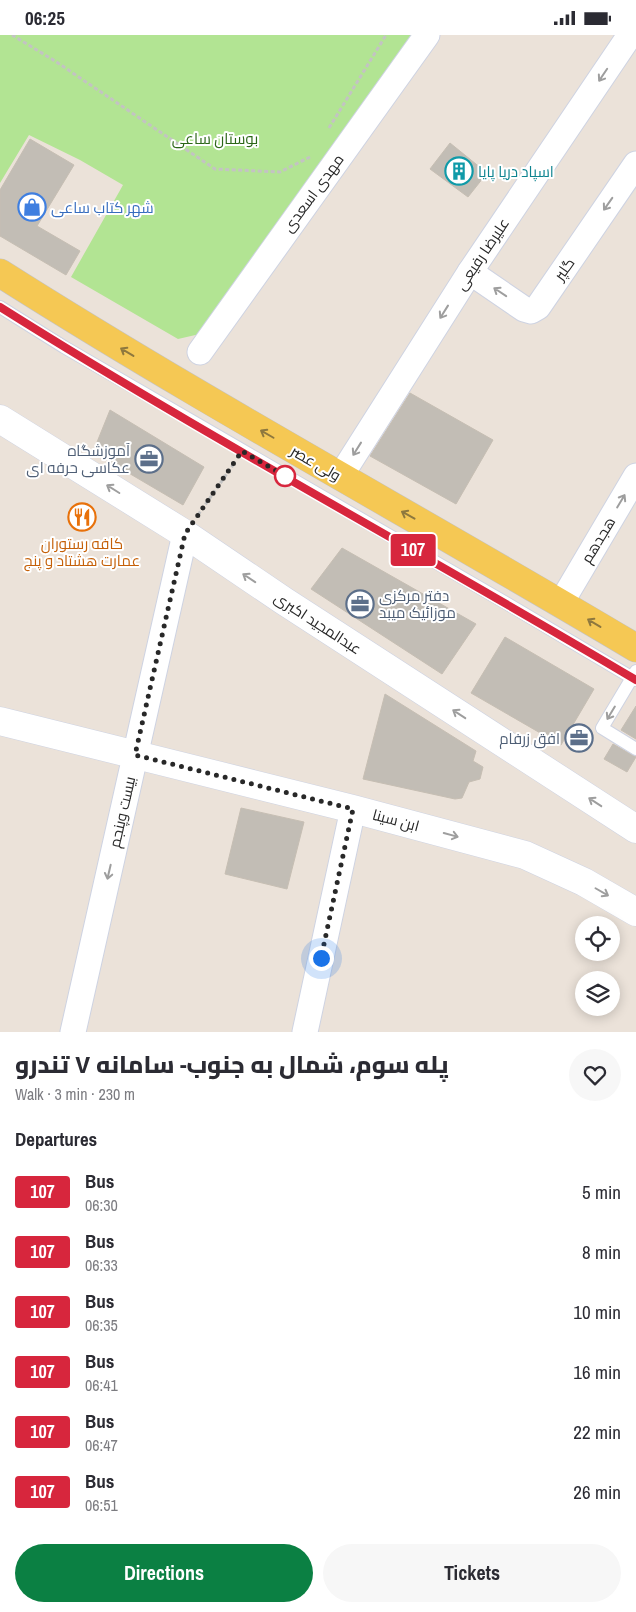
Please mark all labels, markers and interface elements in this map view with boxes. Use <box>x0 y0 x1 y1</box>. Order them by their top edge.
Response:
text: 06:25 <box>25 5 65 31</box>
one-way arrow <box>598 68 608 82</box>
park label: بوستان ساعی <box>172 128 258 149</box>
street label: مهدی اسعدی <box>278 150 348 236</box>
building icon: اسپاد دریا پایا <box>444 156 474 186</box>
place label: اسپاد دریا پایا <box>478 161 554 182</box>
shop icon: شهر کتاب ساعی <box>17 192 47 222</box>
place label: شهر کتاب ساعی <box>51 197 154 218</box>
one-way arrow <box>603 197 613 211</box>
street label: علیرضا رفیعی <box>450 214 514 294</box>
street label: گلپر <box>548 253 579 286</box>
one-way arrow <box>493 287 507 297</box>
one-way arrow <box>439 304 449 318</box>
one-way arrow <box>120 346 134 357</box>
one-way arrow <box>260 429 275 439</box>
place label: آموزشگاه عکاسی حرفه ای <box>26 440 130 478</box>
street label: ولی عصر <box>286 440 345 486</box>
one-way arrow <box>352 442 362 456</box>
office icon: آموزشگاه عکاسی حرفه ای <box>134 444 164 474</box>
unlabelled marker <box>274 465 296 487</box>
one-way arrow <box>106 484 120 494</box>
one-way arrow <box>617 494 627 508</box>
restaurant icon: کافه رستوران عمارت هشتاد و پنج <box>67 502 97 532</box>
one-way arrow <box>401 510 416 519</box>
street label: هجدهم <box>576 513 620 567</box>
place label: کافه رستوران عمارت هشتاد و پنج <box>24 533 140 572</box>
line badge: 107 <box>384 534 442 566</box>
text: 107 <box>401 537 425 562</box>
one-way arrow <box>242 572 256 583</box>
place label: دفتر مرکزی موزائیک میبد <box>379 585 456 623</box>
street label: عبدالمجید اکبری <box>270 587 366 659</box>
office icon: دفتر مرکزی موزائیک میبد <box>345 589 375 619</box>
one-way arrow <box>588 617 602 627</box>
one-way arrow <box>605 706 615 720</box>
one-way arrow <box>452 709 466 719</box>
office icon: افق زرفام <box>564 723 594 753</box>
place label: افق زرفام <box>499 728 560 749</box>
street label: بیست وپنجم <box>104 774 140 850</box>
one-way arrow <box>588 797 602 807</box>
street label: ابن سینا <box>370 804 422 836</box>
one-way arrow <box>442 831 458 840</box>
one-way arrow <box>104 864 113 880</box>
one-way arrow <box>595 888 609 898</box>
map controls <box>575 916 620 1016</box>
button: locate <box>575 916 620 961</box>
your location <box>309 946 334 971</box>
button: layers <box>575 971 620 1016</box>
text: پله سوم، شمال به جنوب- سامانه ۷ تندرو <box>15 1048 448 1080</box>
button: heart <box>569 1049 621 1101</box>
text: Walk · 3 min · 230 m <box>15 1083 135 1105</box>
text: Departures <box>15 1126 97 1152</box>
text: Bus <box>85 1168 114 1194</box>
text: 107 <box>30 1179 55 1204</box>
text: 5 min <box>582 1179 621 1205</box>
text: 06:30 <box>85 1194 118 1216</box>
text: Bus <box>85 1228 114 1254</box>
text: 107 <box>30 1239 55 1264</box>
text: 8 min <box>582 1239 621 1265</box>
text: 06:33 <box>85 1254 118 1276</box>
text: Bus <box>85 1288 114 1314</box>
text: 107 <box>30 1299 55 1324</box>
text: 10 min <box>573 1299 621 1325</box>
text: 06:35 <box>85 1314 118 1336</box>
text: Bus <box>85 1348 114 1374</box>
text: 107 <box>30 1359 55 1384</box>
text: 16 min <box>573 1359 621 1385</box>
text: 06:41 <box>85 1374 118 1396</box>
text: Bus <box>85 1408 114 1434</box>
text: 107 <box>30 1419 55 1444</box>
text: 22 min <box>573 1419 621 1445</box>
text: 06:47 <box>85 1434 118 1456</box>
text: Bus <box>85 1468 114 1494</box>
text: 107 <box>30 1479 55 1504</box>
text: 26 min <box>573 1479 621 1505</box>
text: 06:51 <box>85 1494 118 1516</box>
button: Directions <box>15 1544 313 1602</box>
button: Tickets <box>323 1544 621 1602</box>

